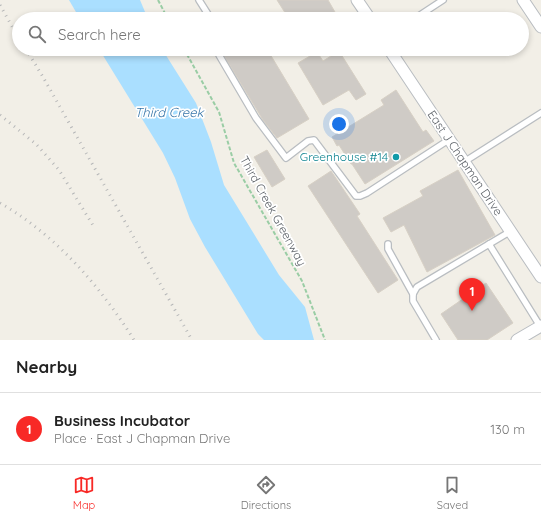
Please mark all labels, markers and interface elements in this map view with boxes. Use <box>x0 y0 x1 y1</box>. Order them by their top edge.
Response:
search box <box>12 12 529 56</box>
icon: search <box>26 23 48 45</box>
text: Search here <box>58 25 141 44</box>
water label: Third Creek <box>134 104 205 120</box>
street label: East J Chapman Drive <box>425 107 506 218</box>
your location <box>329 114 349 134</box>
place label: Greenhouse #14 <box>300 149 388 164</box>
marker: Greenhouse #14 <box>391 152 401 162</box>
street label: Third Creek Greenway <box>237 153 310 268</box>
pin: 1 <box>459 278 485 311</box>
text: Nearby <box>16 356 77 377</box>
text: Business Incubator <box>54 411 190 430</box>
text: 1 <box>26 421 32 437</box>
text: 130 m <box>490 421 525 437</box>
text: Place · East J Chapman Drive <box>54 430 230 446</box>
tab: Map <box>73 474 95 512</box>
tab: Directions <box>241 474 291 512</box>
tab: Saved <box>437 474 468 512</box>

